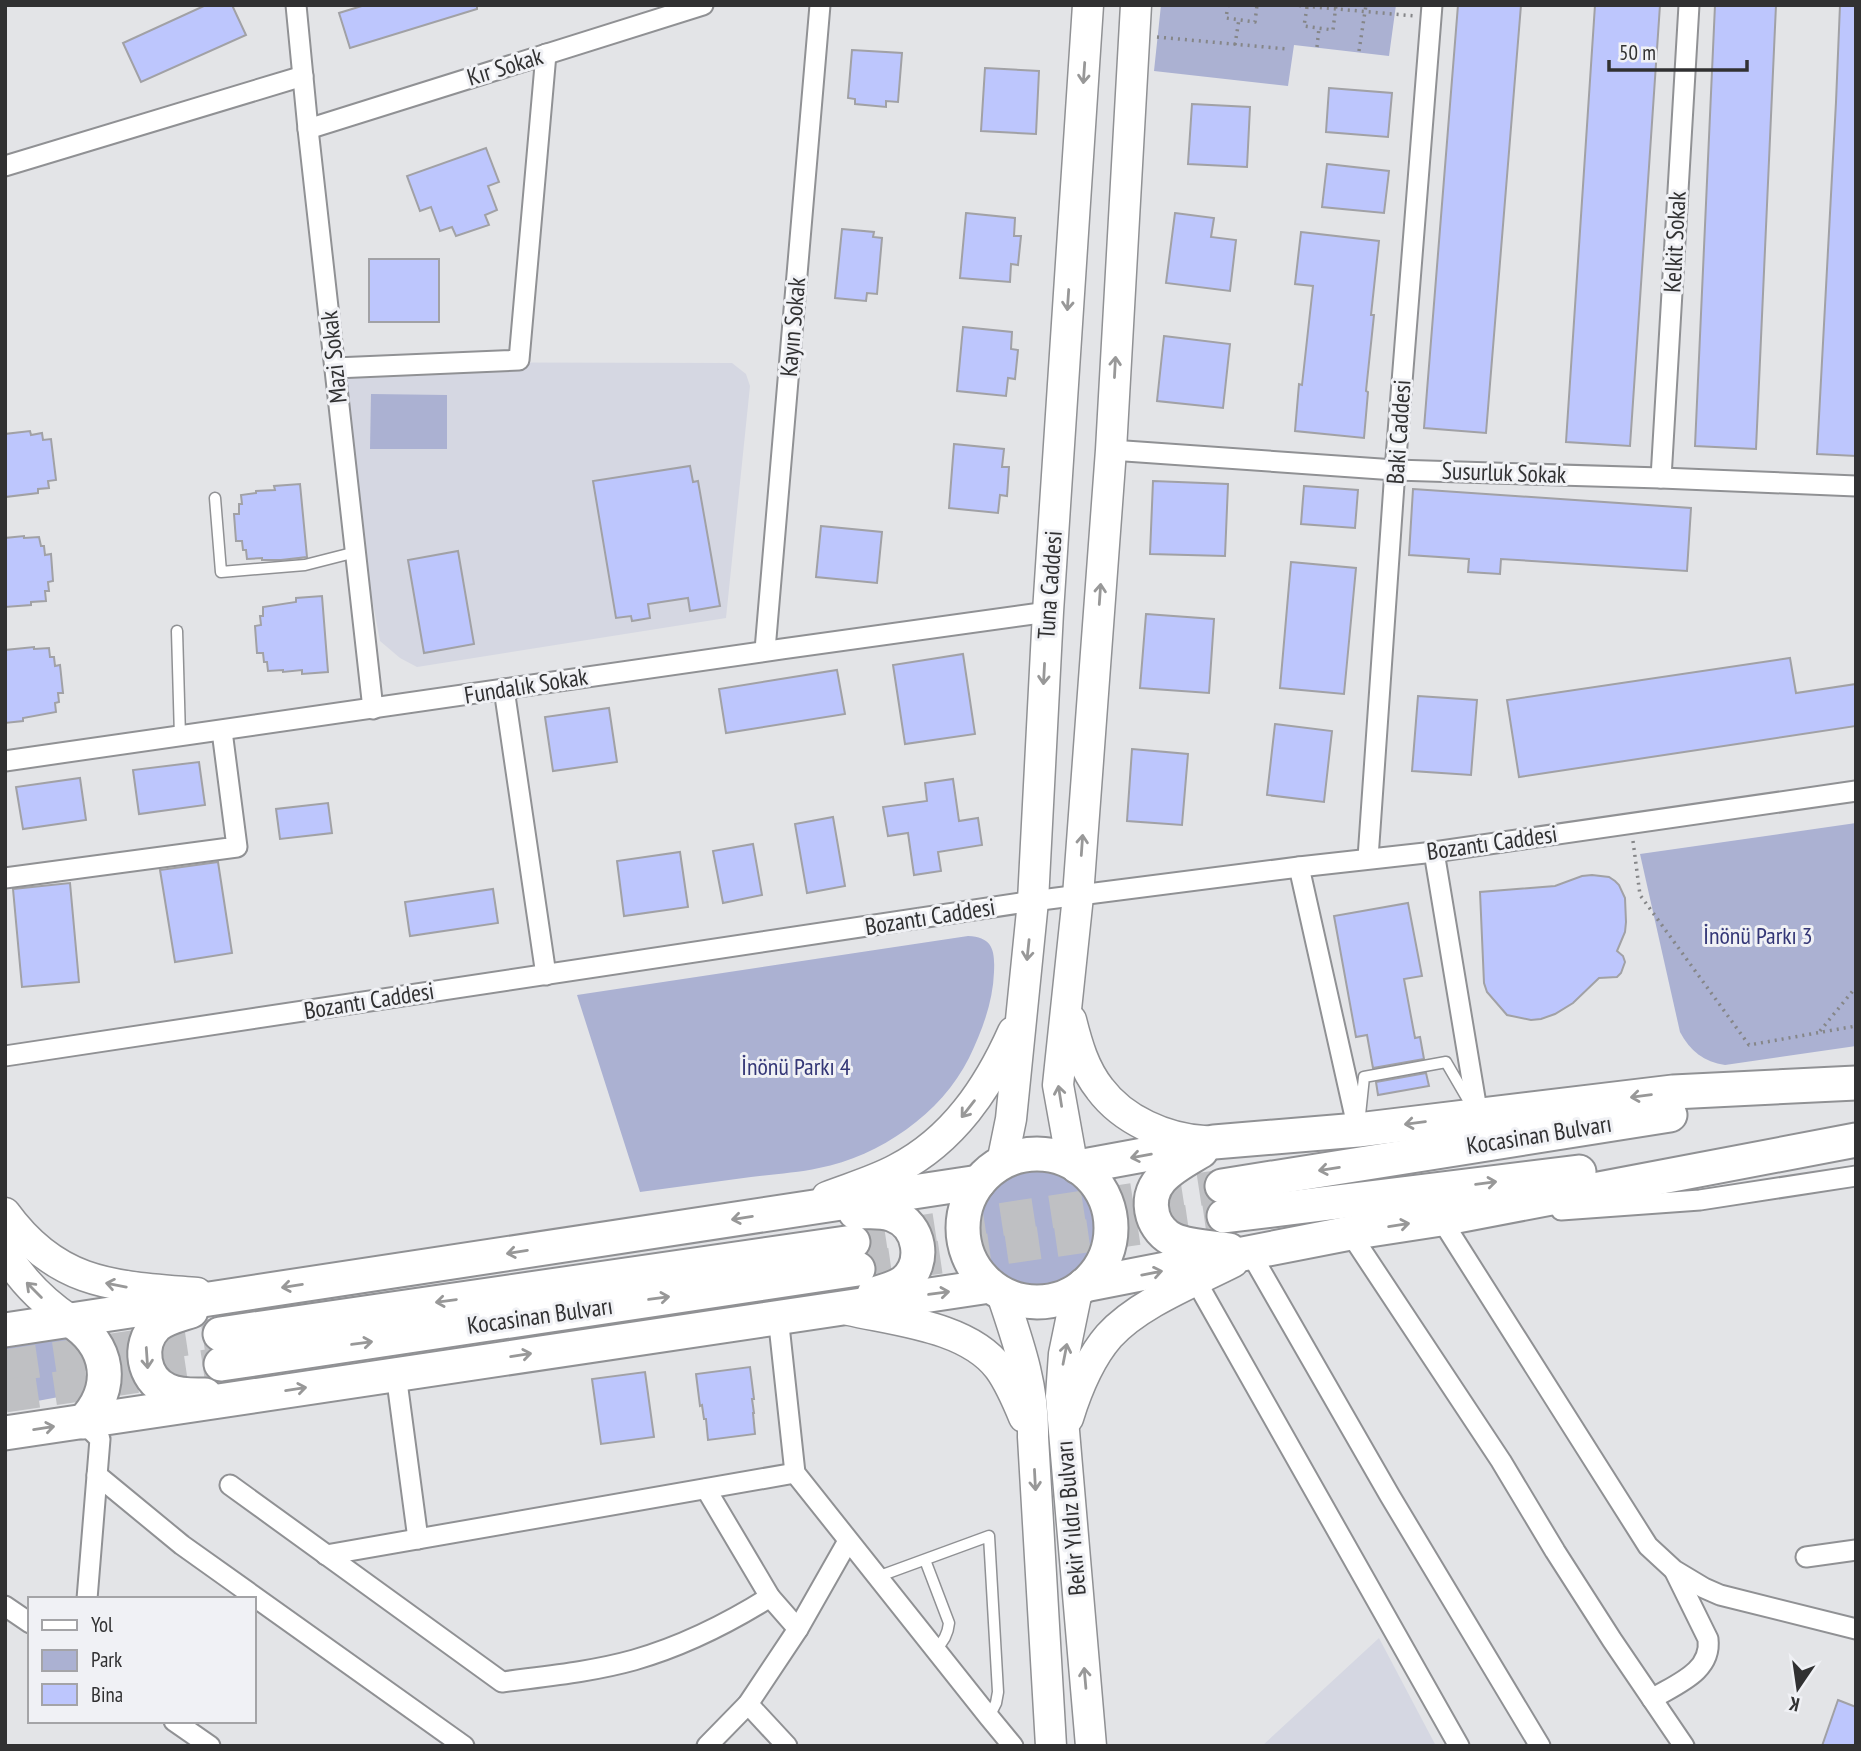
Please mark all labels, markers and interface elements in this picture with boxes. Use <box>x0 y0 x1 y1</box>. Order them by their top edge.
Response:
scale bar <box>1609 28 1747 72</box>
text: 50 m <box>1619 39 1656 66</box>
street label: Kır Sokak <box>463 40 547 93</box>
one-way arrow <box>1077 62 1090 85</box>
street label: Kelkit Sokak <box>1656 190 1693 293</box>
street label: Kayın Sokak <box>773 275 812 378</box>
one-way arrow <box>1062 289 1075 312</box>
street label: Mazi Sokak <box>313 309 354 405</box>
one-way arrow <box>1109 355 1122 378</box>
street label: Baki Caddesi <box>1379 379 1418 485</box>
street label: Susurluk Sokak <box>1441 455 1567 490</box>
street label: Tuna Caddesi <box>1030 530 1069 640</box>
one-way arrow <box>1094 583 1107 605</box>
street label: Fundalık Sokak <box>462 660 590 711</box>
one-way arrow <box>1038 662 1051 685</box>
street label: Bozantı Caddesi <box>1425 818 1559 867</box>
one-way arrow <box>1075 834 1088 857</box>
street label: Bozantı Caddesi <box>863 891 997 942</box>
park label: İnönü Parkı 3 <box>1703 920 1813 951</box>
one-way arrow <box>1021 938 1034 961</box>
street label: Bozantı Caddesi <box>302 975 436 1026</box>
park label: İnönü Parkı 4 <box>741 1051 851 1082</box>
one-way arrow <box>1053 1085 1066 1108</box>
one-way arrow <box>1630 1090 1653 1103</box>
one-way arrow <box>961 1099 976 1118</box>
street label: Kocasinan Bulvarı <box>1464 1108 1614 1161</box>
one-way arrow <box>1404 1117 1427 1130</box>
one-way arrow <box>1130 1149 1153 1163</box>
one-way arrow <box>1318 1163 1340 1176</box>
one-way arrow <box>1474 1177 1497 1190</box>
one-way arrow <box>731 1212 754 1225</box>
one-way arrow <box>1387 1218 1410 1231</box>
one-way arrow <box>507 1246 529 1259</box>
one-way arrow <box>1140 1265 1162 1279</box>
one-way arrow <box>105 1278 128 1291</box>
one-way arrow <box>282 1280 304 1293</box>
one-way arrow <box>25 1282 42 1299</box>
one-way arrow <box>928 1286 950 1299</box>
street label: Kocasinan Bulvarı <box>465 1290 615 1341</box>
one-way arrow <box>647 1292 670 1305</box>
one-way arrow <box>436 1295 458 1308</box>
one-way arrow <box>350 1336 372 1349</box>
one-way arrow <box>1059 1343 1073 1366</box>
one-way arrow <box>140 1346 153 1369</box>
one-way arrow <box>509 1348 531 1361</box>
one-way arrow <box>284 1382 307 1395</box>
one-way arrow <box>32 1421 55 1434</box>
street label: Bekir Yıldız Bulvarı <box>1048 1439 1093 1597</box>
one-way arrow <box>1029 1468 1042 1491</box>
legend <box>28 1597 256 1723</box>
text: Yol <box>91 1611 113 1638</box>
text: Park <box>91 1646 122 1673</box>
north arrow <box>1763 1653 1833 1723</box>
one-way arrow <box>1078 1667 1091 1690</box>
text: Bina <box>91 1681 123 1708</box>
text: K <box>1787 1692 1802 1717</box>

